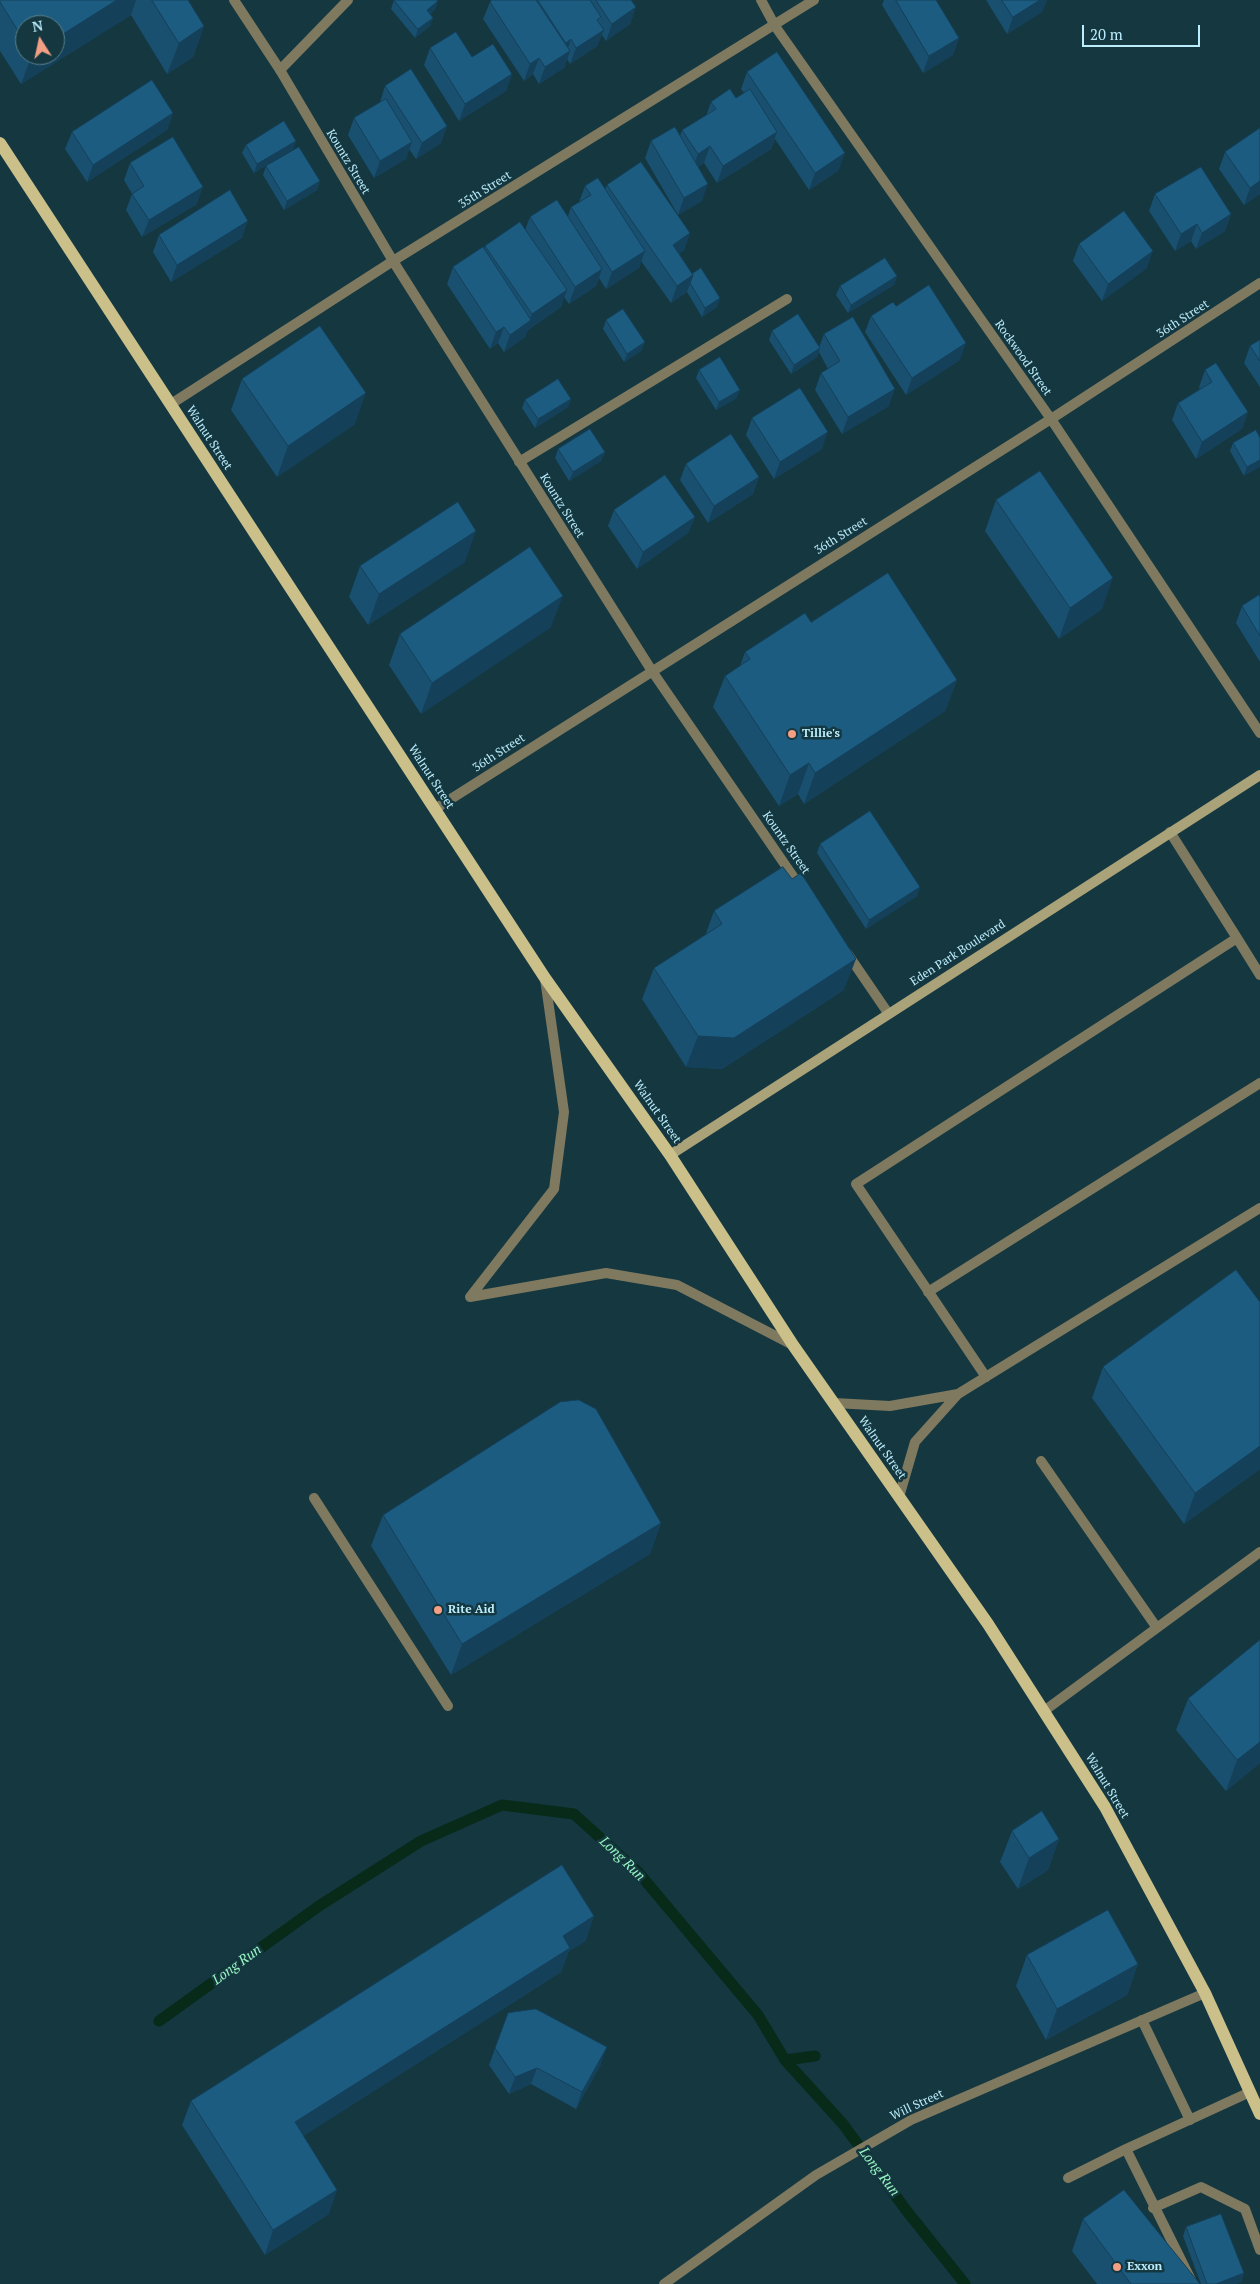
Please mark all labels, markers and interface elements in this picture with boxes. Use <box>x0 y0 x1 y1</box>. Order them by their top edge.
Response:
north arrow <box>15 15 65 65</box>
text: N <box>31 15 44 36</box>
scale bar <box>1085 15 1202 47</box>
text: 20 m <box>1090 24 1123 44</box>
street label: Kountz Street <box>323 127 373 197</box>
street label: 35th Street <box>456 168 514 212</box>
street label: 36th Street <box>1154 297 1212 341</box>
street label: Rockwood Street <box>991 317 1055 399</box>
street label: Walnut Street <box>183 403 235 473</box>
street label: Kountz Street <box>537 471 587 541</box>
street label: 36th Street <box>812 514 870 558</box>
place label: Tillie's <box>802 727 840 741</box>
marker: Tillie's <box>786 728 798 740</box>
street label: 36th Street <box>470 731 528 775</box>
street label: Walnut Street <box>405 742 457 812</box>
street label: Kountz Street <box>759 809 813 877</box>
street label: Eden Park Boulevard <box>908 917 1008 989</box>
street label: Walnut Street <box>630 1078 684 1146</box>
street label: Walnut Street <box>855 1414 909 1482</box>
place label: Rite Aid <box>448 1603 495 1617</box>
marker: Rite Aid <box>432 1604 444 1616</box>
street label: Walnut Street <box>1082 1751 1132 1821</box>
water label: Long Run <box>596 1833 648 1885</box>
water label: Long Run <box>209 1942 265 1988</box>
street label: Will Street <box>888 2086 946 2124</box>
water label: Long Run <box>855 2144 903 2200</box>
place label: Exxon <box>1127 2260 1162 2274</box>
marker: Exxon <box>1111 2261 1123 2273</box>

